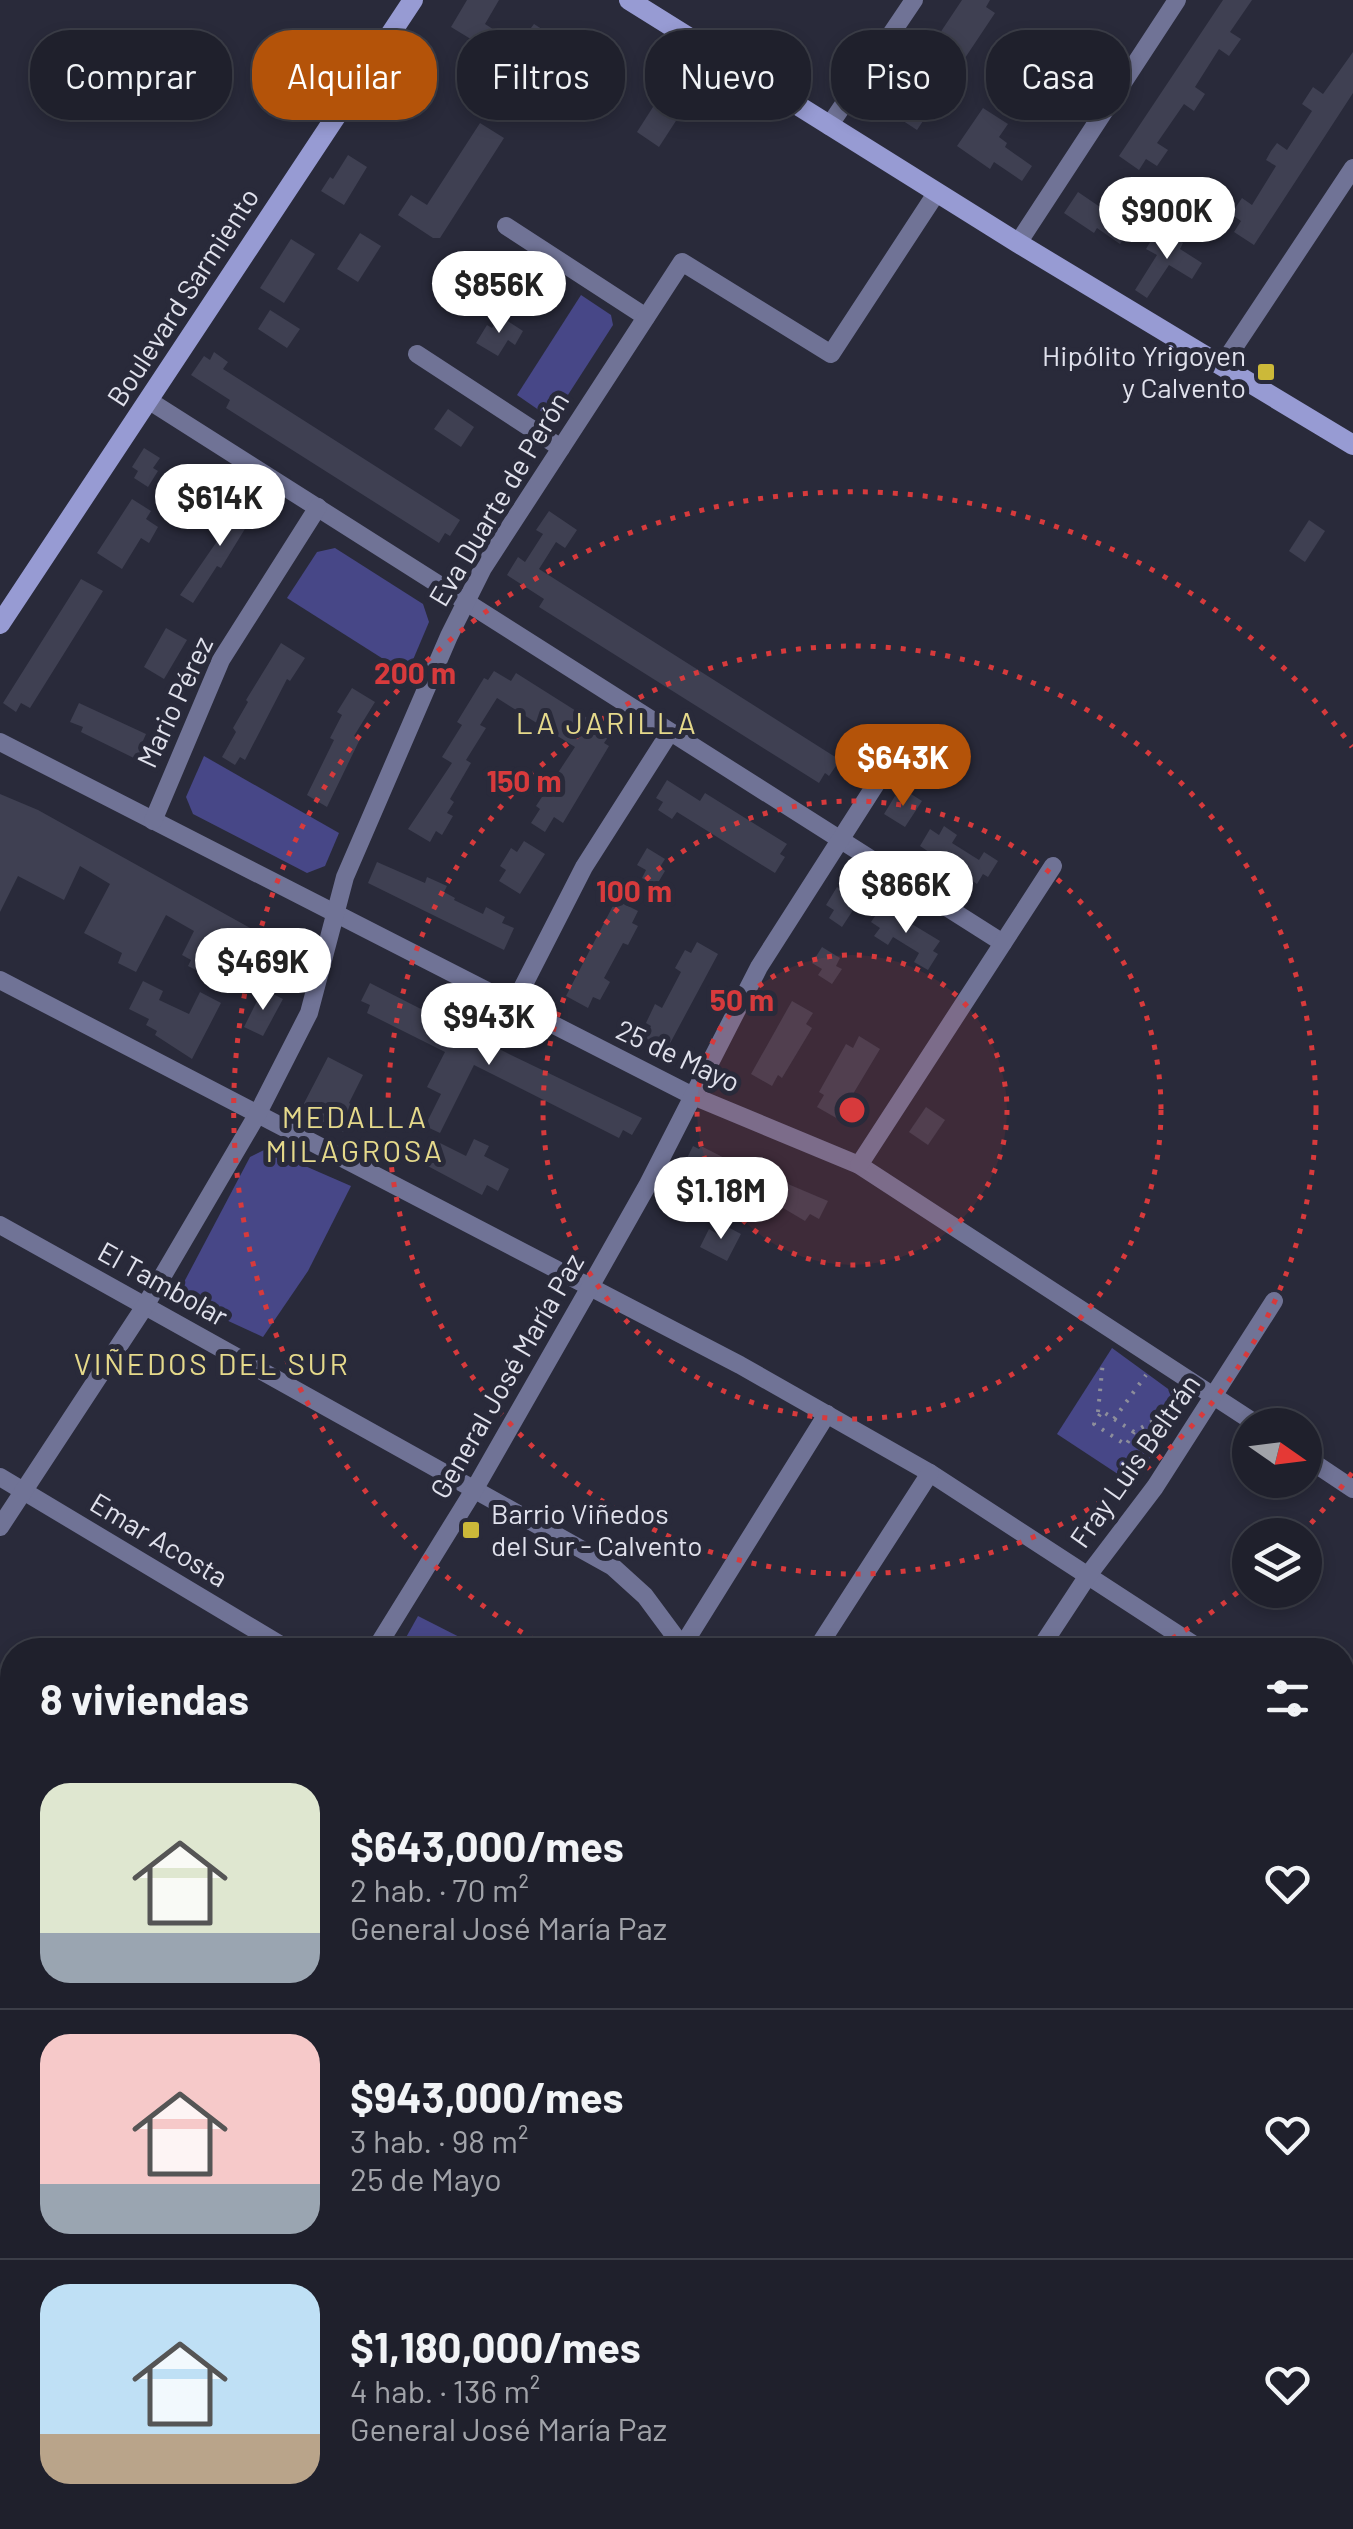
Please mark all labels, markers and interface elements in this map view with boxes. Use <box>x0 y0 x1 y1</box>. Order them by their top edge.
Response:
chip: Comprar <box>30 30 232 120</box>
chip: Alquilar <box>252 30 437 120</box>
chip: Filtros <box>457 30 625 120</box>
chip: Nuevo <box>645 30 811 120</box>
chip: Piso <box>831 30 966 120</box>
chip: Casa <box>986 30 1130 120</box>
pin: $900K <box>1097 177 1237 262</box>
street label: Boulevard Sarmiento <box>99 181 265 412</box>
text: $900K <box>1121 190 1213 228</box>
pin: $856K <box>429 251 569 336</box>
text: $856K <box>454 264 544 302</box>
place label: Hipólito Yrigoyen y Calvento <box>1042 338 1246 404</box>
marker: Hipólito Yrigoyen y Calvento <box>1255 361 1277 383</box>
street label: Eva Duarte de Perón <box>421 385 576 612</box>
pin: $614K <box>150 464 290 549</box>
text: $614K <box>177 477 263 515</box>
street label: Mario Pérez <box>129 631 219 773</box>
text: 200 m <box>374 654 456 690</box>
district label: LA JARILLA <box>516 704 698 740</box>
pin: $643K <box>833 724 973 809</box>
text: $643K <box>857 737 949 775</box>
text: 150 m <box>487 762 561 798</box>
pin: $866K <box>836 851 976 936</box>
text: $866K <box>861 864 951 902</box>
text: 100 m <box>596 872 672 908</box>
pin: $469K <box>193 928 333 1013</box>
text: $469K <box>217 941 309 979</box>
text: 50 m <box>710 981 774 1017</box>
pin: $943K <box>419 983 559 1068</box>
text: $943K <box>443 996 535 1034</box>
street label: 25 de Mayo <box>611 1012 746 1099</box>
centre of rings <box>834 1092 870 1128</box>
district label: MEDALLA MILAGROSA <box>265 1098 445 1168</box>
pin: $1.18M <box>640 1157 802 1242</box>
text: $1.18M <box>676 1170 766 1208</box>
street label: El Tambolar <box>93 1234 234 1333</box>
street label: General José María Paz <box>422 1247 590 1504</box>
district label: VIÑEDOS DEL SUR <box>74 1345 350 1381</box>
street label: Fray Luis Beltrán <box>1062 1367 1207 1554</box>
north arrow <box>1232 1408 1322 1498</box>
map controls <box>1232 1408 1322 1608</box>
street label: Emar Acosta <box>85 1485 234 1594</box>
place label: Barrio Viñedos del Sur - Calvento <box>491 1496 702 1562</box>
button: layers <box>1232 1518 1322 1608</box>
marker: Barrio Viñedos del Sur - Calvento <box>460 1519 482 1541</box>
icon: filters <box>1260 1671 1315 1726</box>
text: 8 viviendas <box>40 1673 249 1723</box>
text: $643,000/mes <box>350 1820 624 1870</box>
icon: home <box>120 1823 240 1943</box>
icon: heart <box>1260 1856 1315 1911</box>
text: 2 hab. · 70 m² <box>350 1870 529 1908</box>
text: General José María Paz <box>350 1908 667 1946</box>
text: $943,000/mes <box>350 2071 624 2121</box>
icon: home <box>120 2074 240 2194</box>
icon: heart <box>1260 2107 1315 2162</box>
text: 3 hab. · 98 m² <box>350 2121 528 2159</box>
text: 25 de Mayo <box>350 2159 502 2197</box>
text: $1,180,000/mes <box>350 2321 641 2371</box>
icon: home <box>120 2324 240 2444</box>
icon: heart <box>1260 2357 1315 2412</box>
text: 4 hab. · 136 m² <box>350 2371 540 2409</box>
text: General José María Paz <box>350 2409 667 2447</box>

